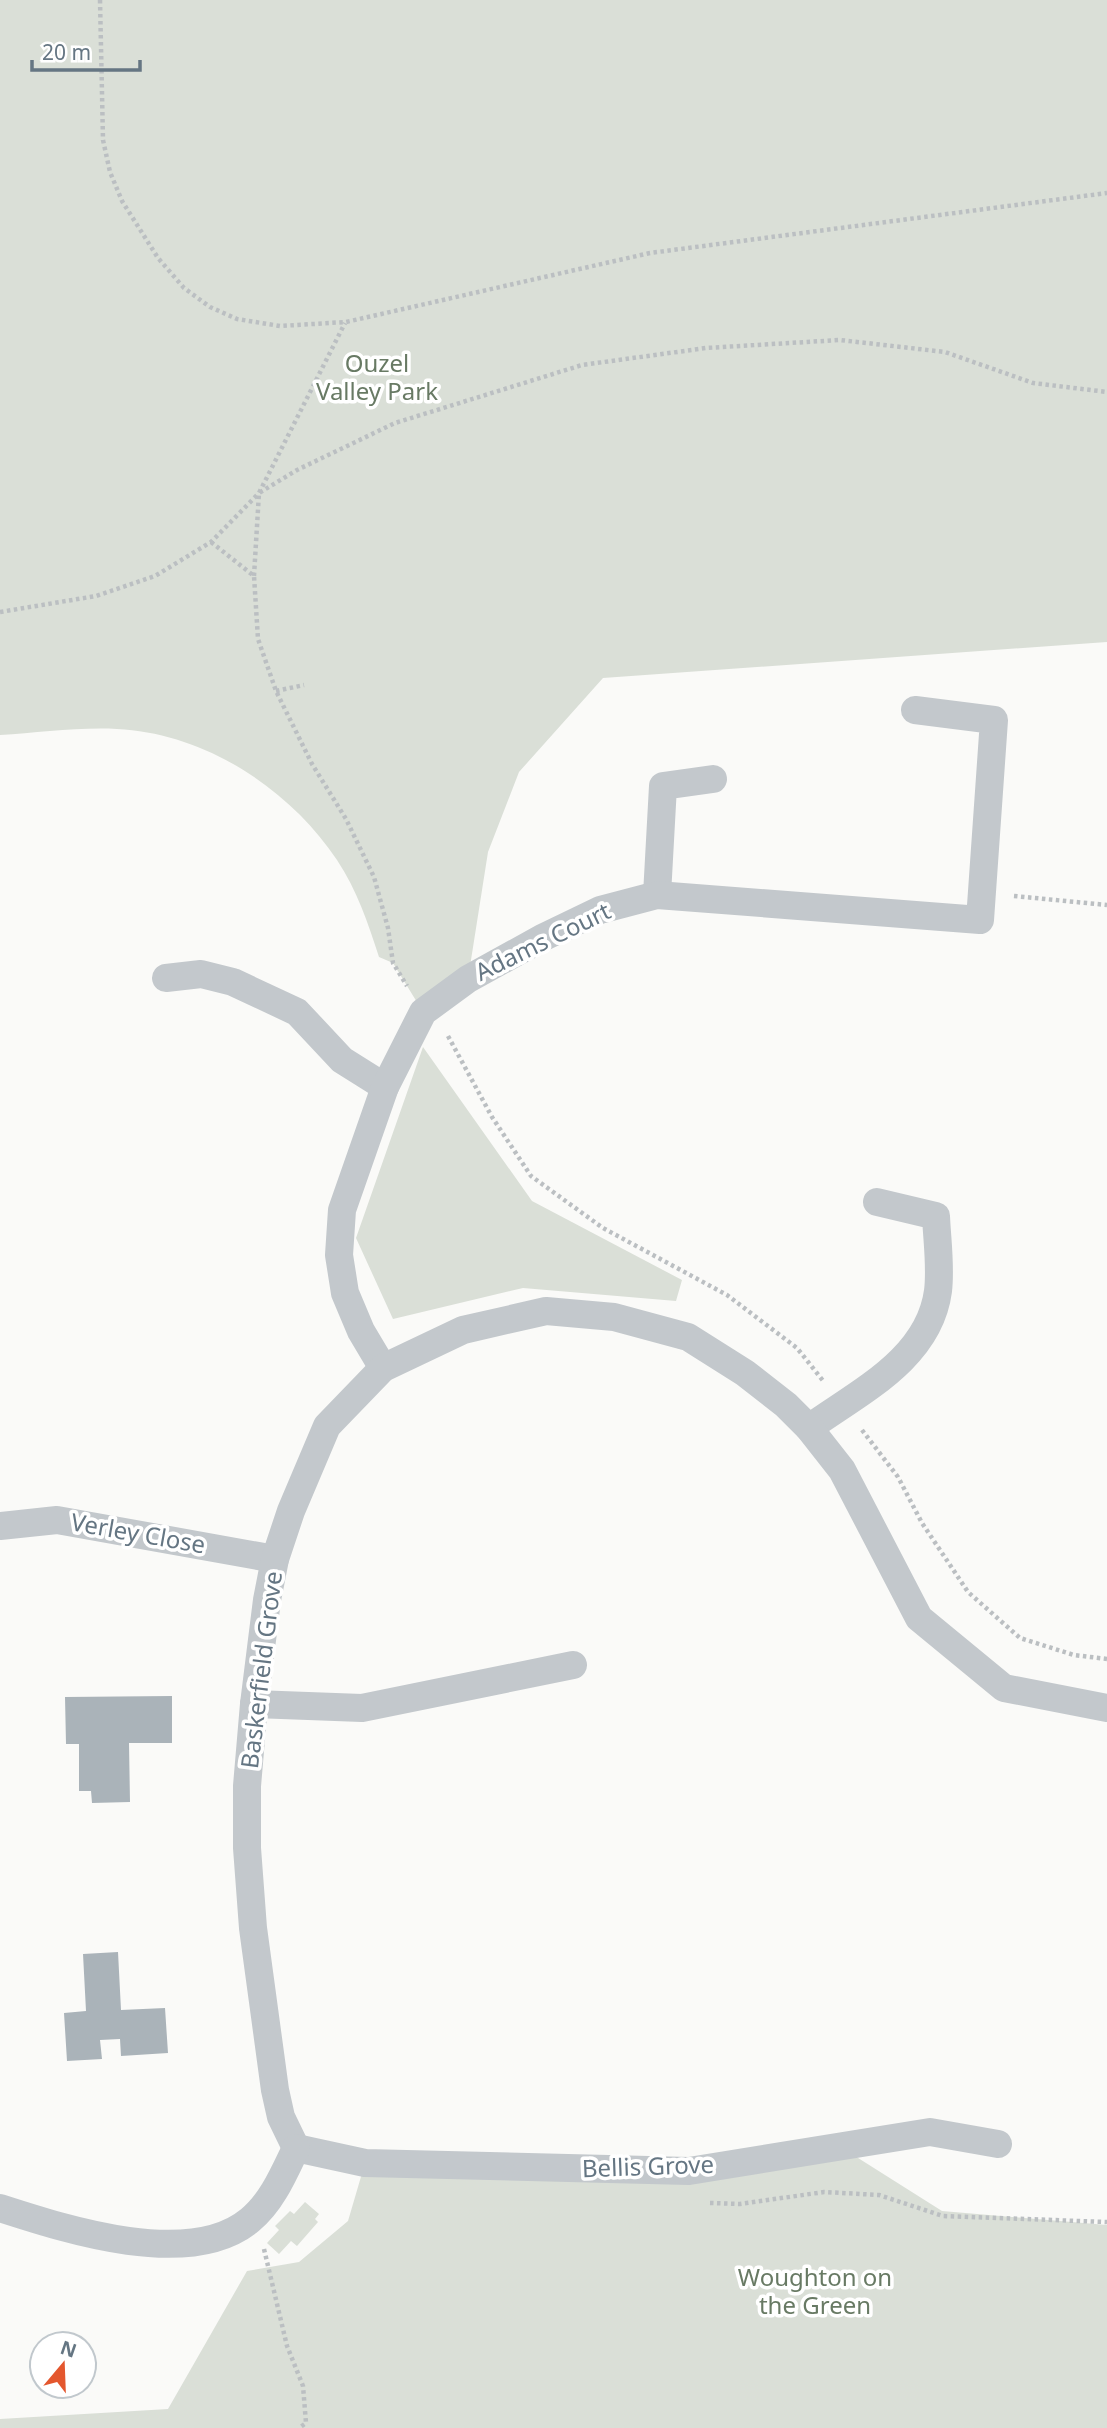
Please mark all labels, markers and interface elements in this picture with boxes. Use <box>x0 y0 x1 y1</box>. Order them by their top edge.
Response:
scale bar <box>32 28 140 72</box>
text: 20 m <box>42 38 91 66</box>
park label: Ouzel Valley Park <box>316 346 438 407</box>
street label: Adams Court <box>469 893 616 988</box>
street label: Verley Close <box>68 1504 208 1561</box>
street label: Baskerfield Grove <box>232 1569 289 1770</box>
street label: Bellis Grove <box>581 2147 715 2184</box>
park label: Woughton on the Green <box>738 2260 892 2321</box>
north arrow <box>28 2330 98 2400</box>
text: N <box>57 2334 80 2364</box>

